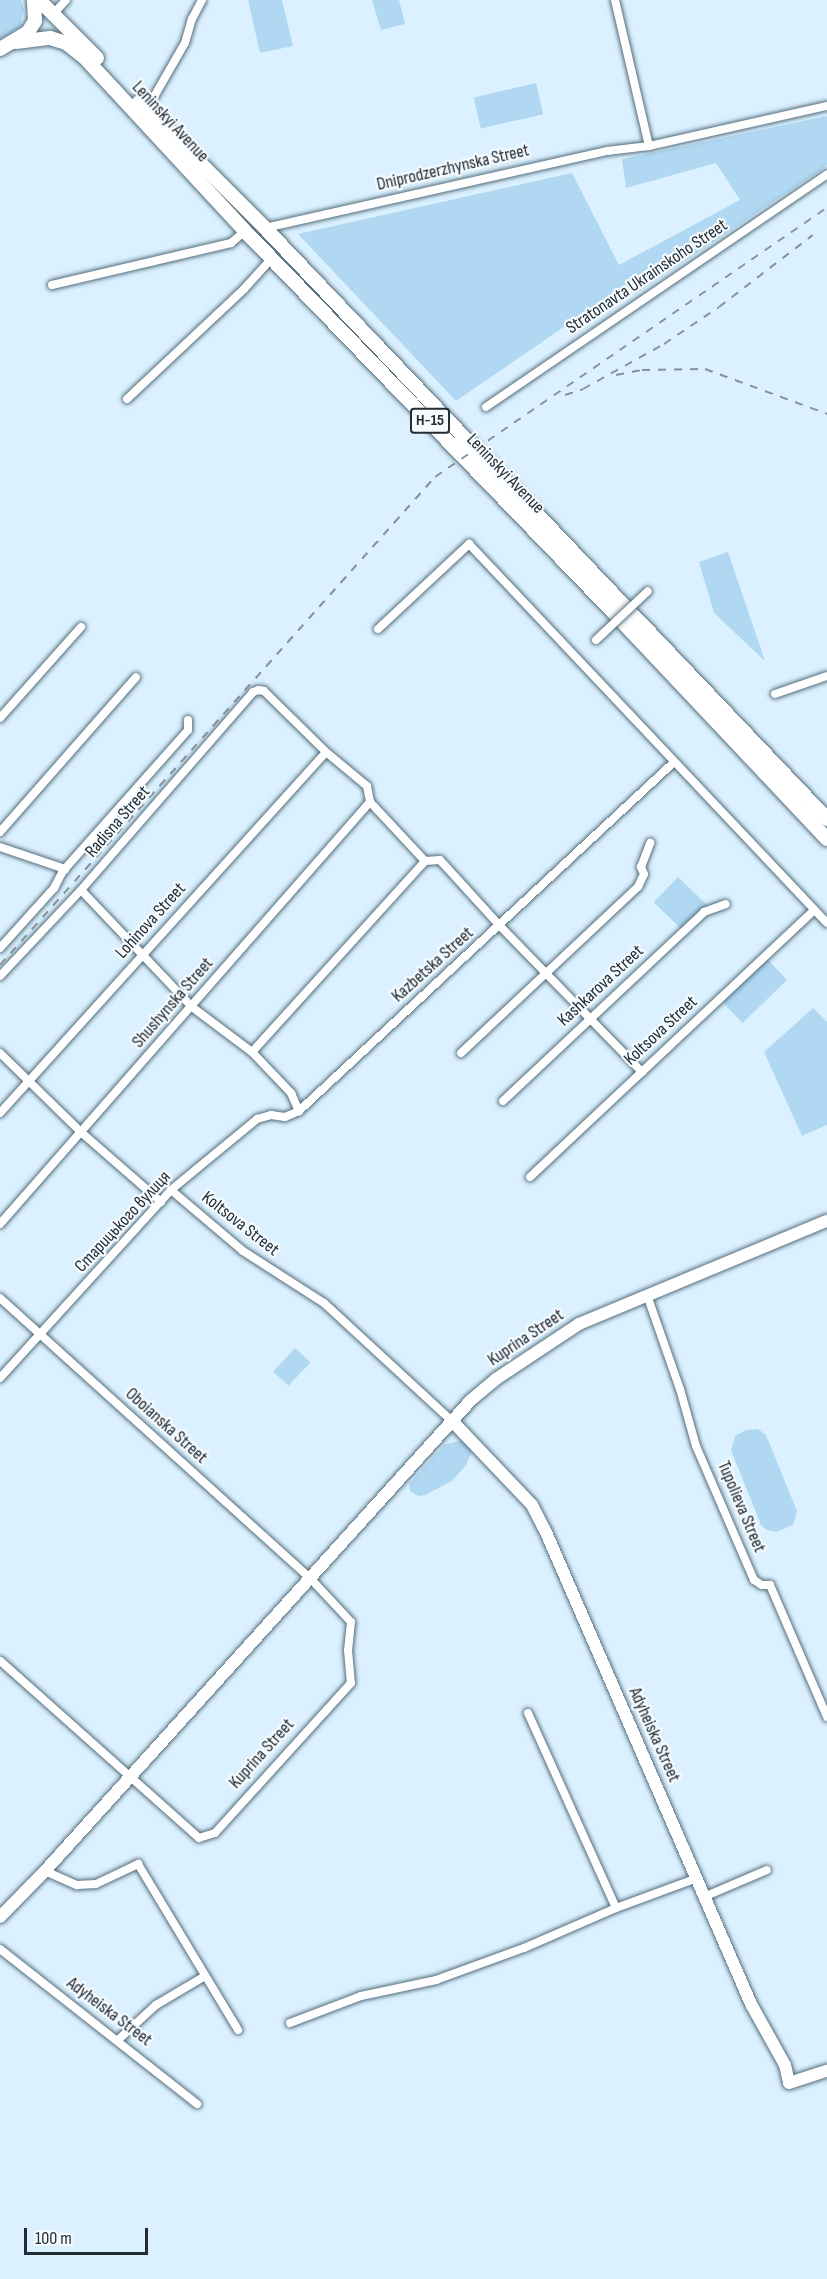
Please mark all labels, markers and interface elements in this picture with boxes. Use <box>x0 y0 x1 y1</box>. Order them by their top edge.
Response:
street label: Leninskyi Avenue <box>127 77 213 167</box>
street label: Dniprodzerzhynska Street <box>375 140 531 196</box>
street label: Stratonavta Ukrainskoho Street <box>562 215 732 339</box>
road number: Н-15 <box>409 408 451 434</box>
street label: Leninskyi Avenue <box>461 429 549 519</box>
street label: Radisna Street <box>81 782 155 862</box>
street label: Lohinova Street <box>111 879 191 963</box>
street label: Kazbetska Street <box>388 923 478 1007</box>
street label: Kashkarova Street <box>554 941 648 1031</box>
street label: Shushynska Street <box>128 953 218 1053</box>
street label: Koltsova Street <box>620 992 702 1070</box>
street label: Старицького вулиця <box>71 1167 175 1277</box>
street label: Koltsova Street <box>197 1187 283 1261</box>
street label: Kuprina Street <box>484 1305 568 1371</box>
street label: Oboianska Street <box>121 1384 211 1468</box>
street label: Tupolieva Street <box>712 1458 770 1556</box>
street label: Adyheiska Street <box>624 1684 684 1786</box>
street label: Kuprina Street <box>225 1714 299 1794</box>
street label: Adyheiska Street <box>62 1973 156 2051</box>
scale bar <box>27 2216 152 2254</box>
text: 100 m <box>35 2228 72 2249</box>

